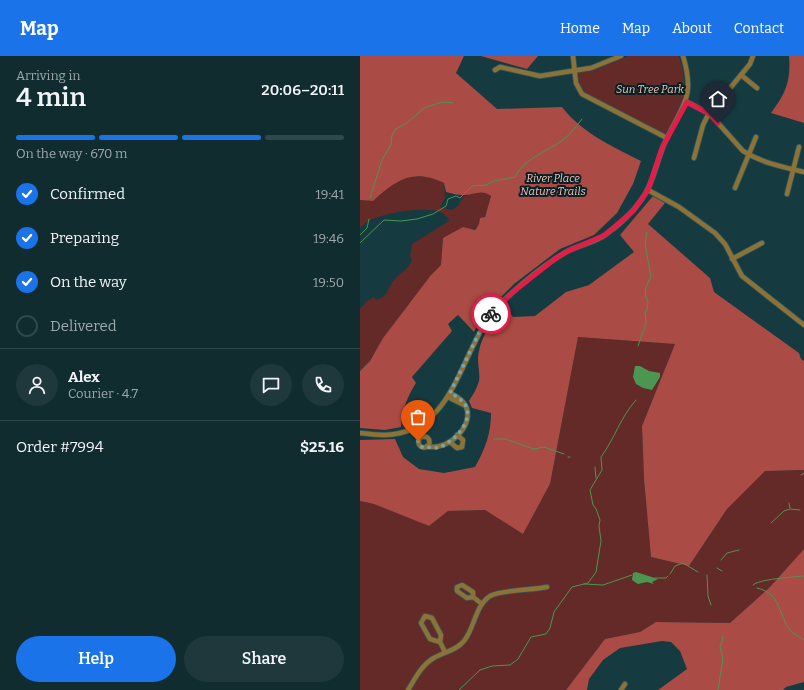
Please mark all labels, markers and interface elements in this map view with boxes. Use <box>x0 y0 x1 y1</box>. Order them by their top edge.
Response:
text: Map <box>20 17 59 40</box>
text: Home <box>560 20 600 37</box>
text: Map <box>622 20 650 37</box>
text: About <box>672 20 712 37</box>
text: Contact <box>734 20 784 37</box>
text: Arriving in <box>16 68 81 83</box>
text: 20:06–20:11 <box>261 81 344 99</box>
text: 4 min <box>16 82 86 113</box>
pin <box>701 82 735 123</box>
park label: Sun Tree Park <box>616 83 685 96</box>
icon: home <box>707 88 729 110</box>
text: On the way · 670 m <box>16 146 127 161</box>
park label: River Place Nature Trails <box>520 172 586 198</box>
icon: check <box>16 183 38 205</box>
text: Confirmed <box>50 185 125 203</box>
text: 19:41 <box>315 187 344 202</box>
icon: check <box>16 227 38 249</box>
text: Preparing <box>50 229 119 247</box>
text: 19:46 <box>313 231 344 246</box>
icon: check <box>16 271 38 293</box>
text: On the way <box>50 273 127 291</box>
text: 19:50 <box>313 275 344 290</box>
courier <box>471 294 511 334</box>
icon: bike <box>480 303 502 325</box>
text: Delivered <box>50 317 117 335</box>
button: person <box>16 364 58 406</box>
button: chat <box>250 364 292 406</box>
button: phone <box>302 364 344 406</box>
text: Alex <box>68 368 100 386</box>
text: Courier · 4.7 <box>68 386 138 401</box>
pin <box>401 400 435 441</box>
icon: bag <box>407 406 429 428</box>
text: Order #7994 <box>16 438 104 456</box>
text: $25.16 <box>300 438 344 456</box>
button: Help <box>16 636 176 682</box>
button: Share <box>184 636 344 682</box>

